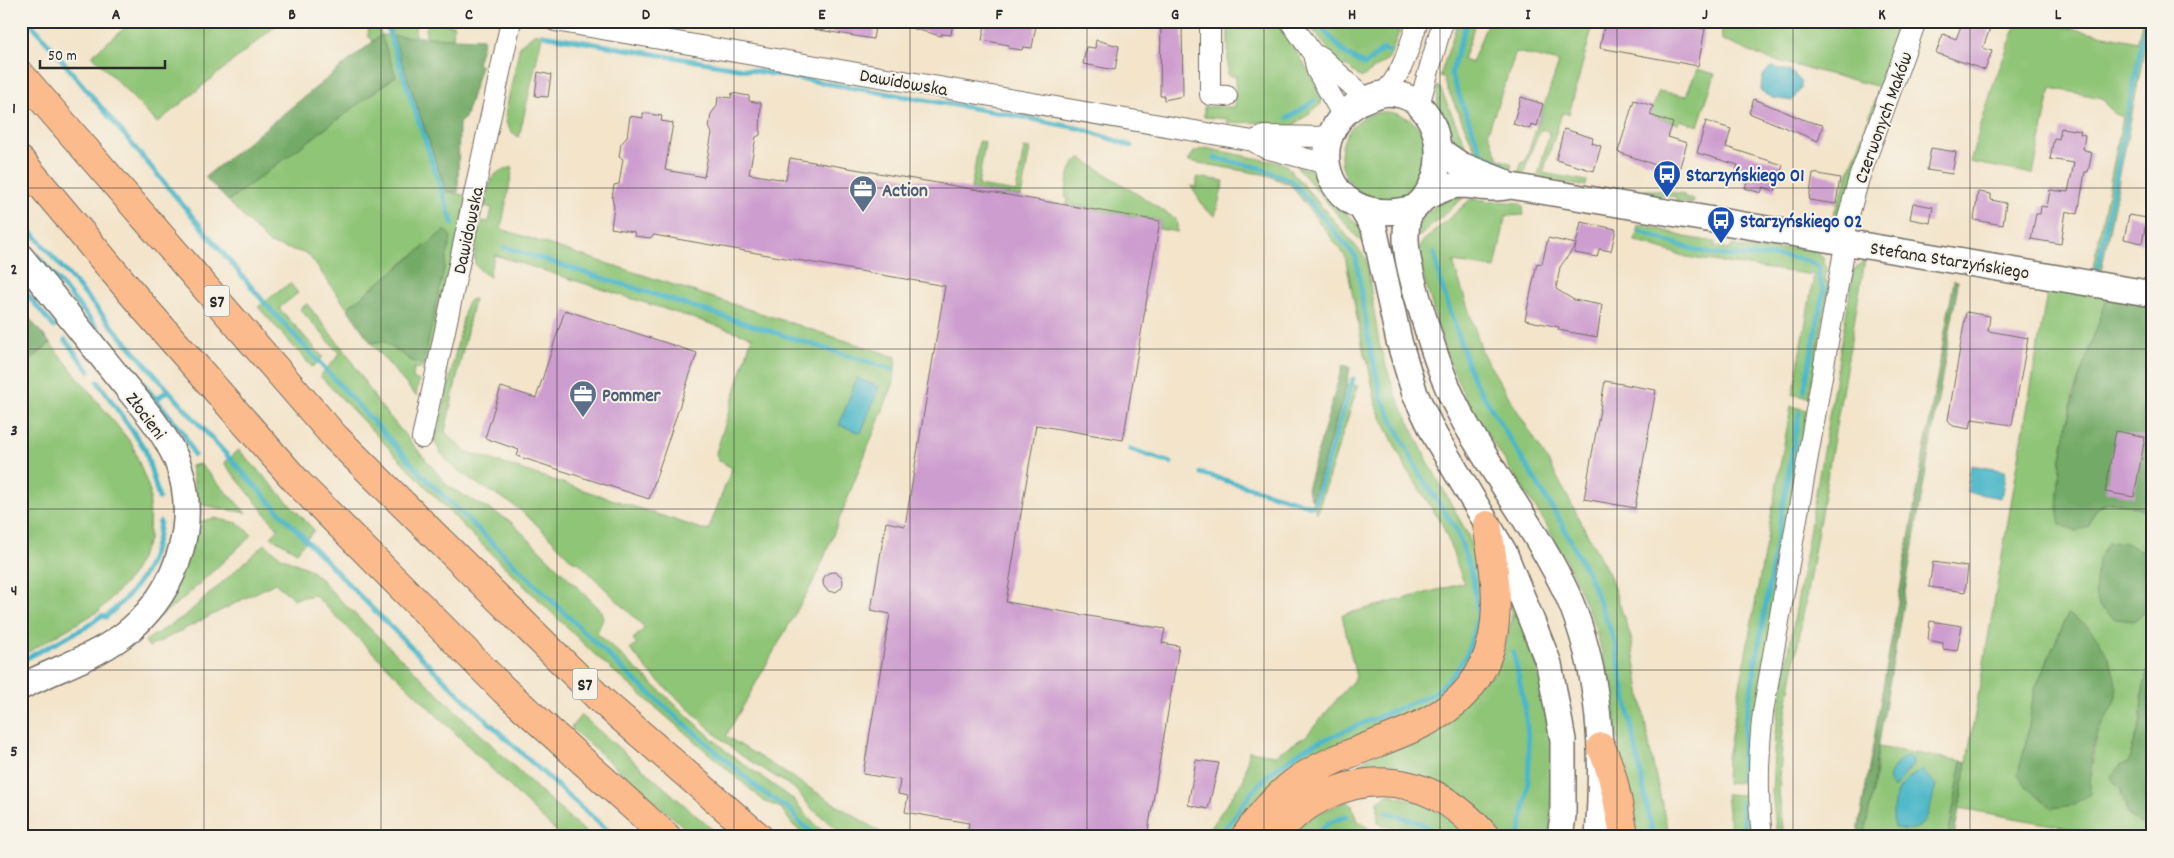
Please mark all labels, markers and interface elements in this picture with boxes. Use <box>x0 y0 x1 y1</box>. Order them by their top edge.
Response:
text: A <box>112 4 121 27</box>
text: B <box>288 4 296 27</box>
text: C <box>465 4 473 27</box>
text: D <box>642 4 651 27</box>
text: E <box>818 4 826 27</box>
text: F <box>995 4 1003 27</box>
text: G <box>1171 4 1179 27</box>
text: H <box>1348 4 1356 27</box>
text: I <box>1526 4 1532 27</box>
text: J <box>1702 4 1708 27</box>
text: K <box>1878 4 1886 27</box>
text: L <box>2055 4 2062 27</box>
scale bar <box>40 38 165 70</box>
text: 50 m <box>48 46 77 68</box>
street label: Czerwonych Maków <box>1849 49 1922 188</box>
street label: Dawidowska <box>857 63 950 106</box>
text: 1 <box>12 98 16 121</box>
bus stop icon: Starzyńskiego 01 <box>1652 159 1682 198</box>
place label: Starzyńskiego 01 <box>1686 164 1804 191</box>
office icon: Action <box>848 174 878 213</box>
place label: Action <box>882 179 928 206</box>
street label: Dawidowska <box>448 183 493 277</box>
bus stop icon: Starzyńskiego 02 <box>1706 205 1736 244</box>
place label: Starzyńskiego 02 <box>1740 210 1862 237</box>
street label: Stefana Starzyńskiego <box>1868 237 2031 288</box>
text: 2 <box>11 259 18 282</box>
road number: S7 <box>204 286 230 316</box>
office icon: Pommer <box>568 379 598 418</box>
place label: Pommer <box>602 384 662 411</box>
street label: Złocieni <box>117 388 171 447</box>
text: 3 <box>10 420 18 443</box>
text: 4 <box>11 580 17 603</box>
road number: S7 <box>572 669 598 700</box>
text: 5 <box>10 741 18 764</box>

